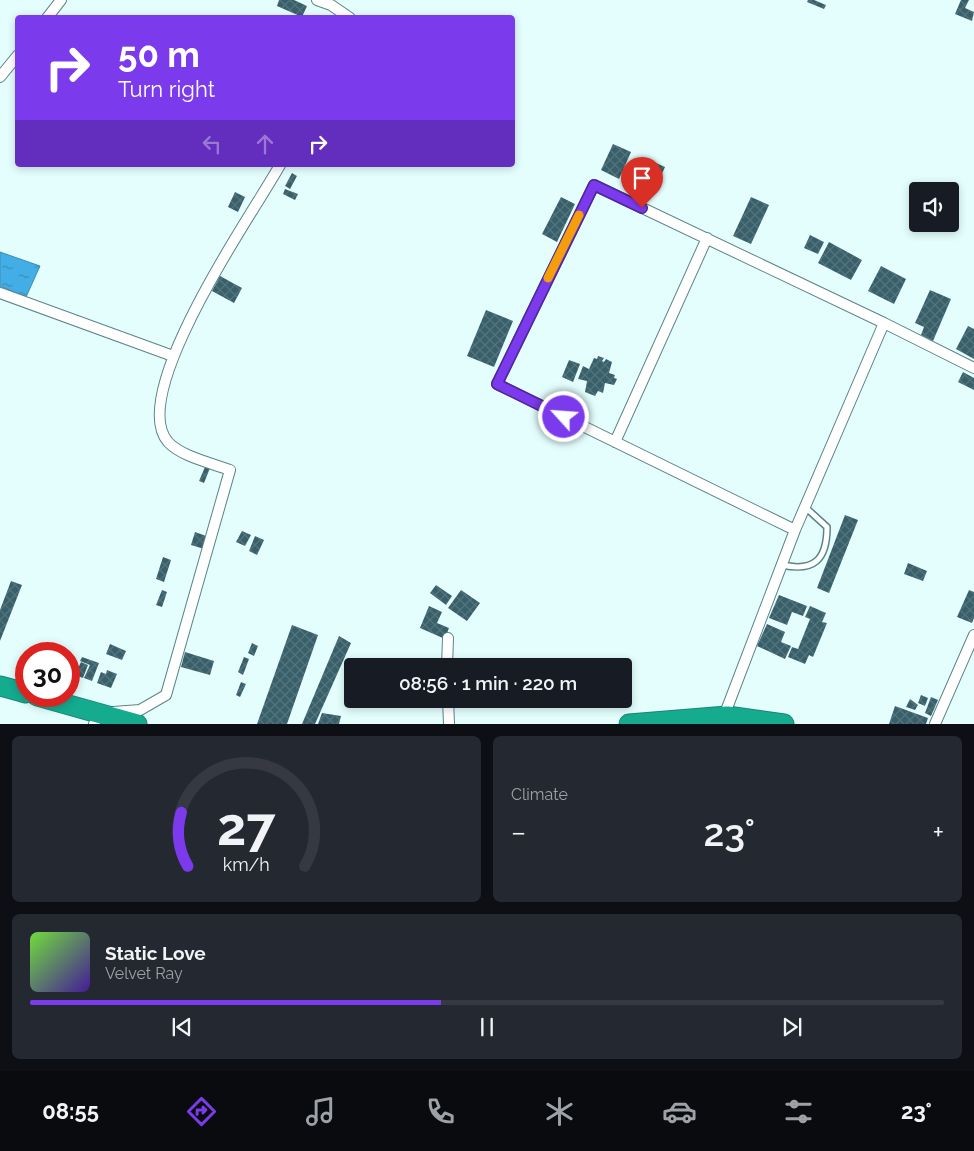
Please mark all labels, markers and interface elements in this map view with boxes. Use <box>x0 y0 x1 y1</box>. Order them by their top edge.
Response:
text: 50 m <box>118 34 200 75</box>
icon: right <box>35 35 100 100</box>
text: Turn right <box>118 76 215 102</box>
icon: left <box>198 130 226 158</box>
icon: ahead <box>251 130 279 158</box>
icon: right <box>304 130 332 158</box>
pin <box>621 157 663 208</box>
icon: arrive <box>628 164 656 192</box>
map controls <box>909 182 959 232</box>
button: sound <box>909 182 959 232</box>
position arrow <box>537 390 589 442</box>
speed limit sign: 30 <box>15 642 80 707</box>
text: 08:56 · 1 min · 220 m <box>399 672 577 694</box>
text: Climate <box>511 785 568 804</box>
text: 27 <box>217 796 277 857</box>
text: 23° <box>703 810 755 855</box>
text: − <box>511 816 526 849</box>
text: + <box>932 816 944 849</box>
text: km/h <box>223 854 270 875</box>
text: Static Love <box>105 942 206 964</box>
text: Velvet Ray <box>105 964 183 983</box>
icon: previous <box>168 1013 196 1041</box>
icon: pause <box>473 1013 501 1041</box>
icon: next <box>778 1013 806 1041</box>
icon: directions <box>184 1094 219 1129</box>
icon: music <box>303 1094 338 1129</box>
icon: phone <box>423 1094 458 1129</box>
icon: climate <box>542 1094 577 1129</box>
icon: car <box>662 1094 697 1129</box>
icon: filters <box>781 1094 816 1129</box>
text: 08:55 <box>42 1098 99 1124</box>
text: 23° <box>901 1098 932 1124</box>

